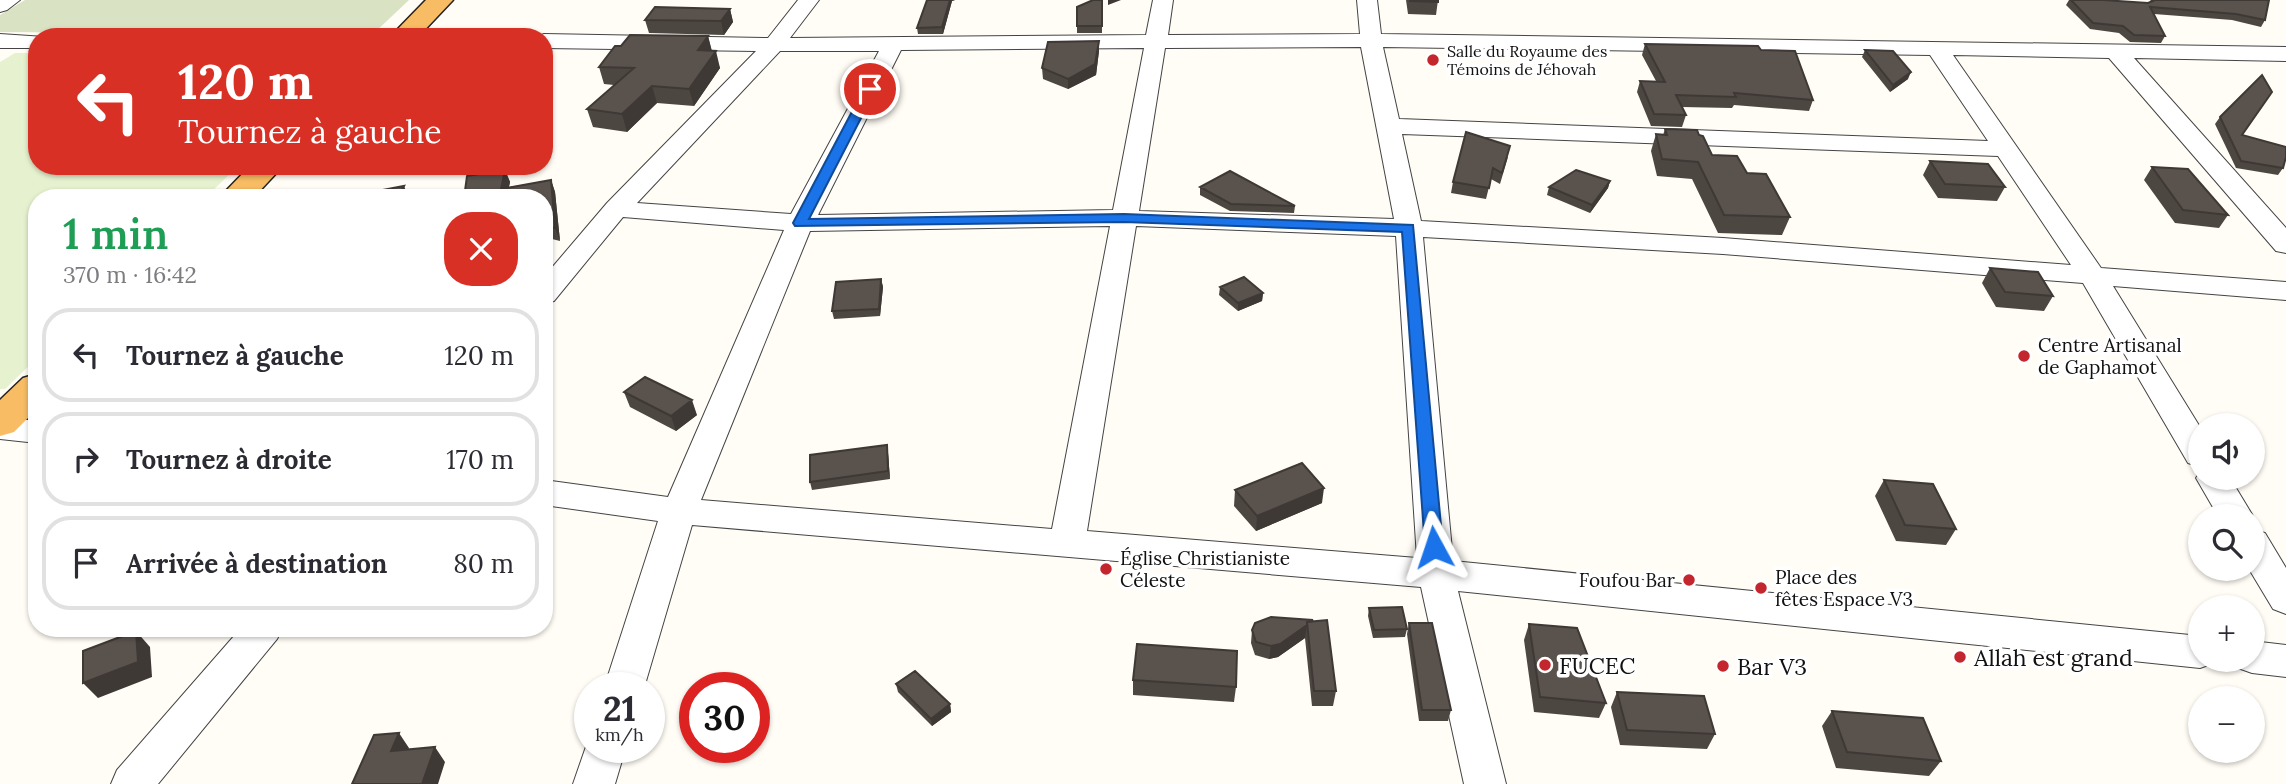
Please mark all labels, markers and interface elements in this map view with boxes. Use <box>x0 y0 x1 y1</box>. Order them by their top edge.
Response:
place label: Salle du Royaume des Témoins de Jéhovah <box>1447 41 1607 79</box>
text: 120 m <box>178 50 313 112</box>
marker: Salle du Royaume des Témoins de Jéhovah <box>1425 52 1441 68</box>
icon: left <box>63 56 154 147</box>
pin <box>840 59 900 119</box>
icon: arrive <box>851 70 889 108</box>
text: Tournez à gauche <box>178 111 442 152</box>
text: 1 min <box>63 207 168 261</box>
button: close <box>444 212 518 286</box>
text: 370 m · 16:42 <box>63 260 197 289</box>
place label: Centre Artisanal de Gaphamot <box>2038 333 2182 379</box>
icon: left <box>67 336 105 374</box>
text: Tournez à gauche <box>126 339 344 372</box>
text: 120 m <box>444 339 514 372</box>
marker: Centre Artisanal de Gaphamot <box>2016 348 2032 364</box>
map controls <box>2188 413 2265 763</box>
button: sound <box>2188 413 2265 490</box>
icon: right <box>67 440 105 478</box>
text: Tournez à droite <box>126 443 332 476</box>
text: 170 m <box>446 443 514 476</box>
button: search <box>2188 504 2265 581</box>
position arrow <box>1397 510 1471 584</box>
icon: arrive <box>67 544 105 582</box>
place label: Église Christianiste Céleste <box>1120 546 1290 592</box>
text: Arrivée à destination <box>126 547 387 580</box>
text: 80 m <box>453 547 514 580</box>
marker: Église Christianiste Céleste <box>1098 561 1114 577</box>
place label: Place des fêtes Espace V3 <box>1775 565 1913 611</box>
place label: Foufou Bar <box>1579 568 1676 592</box>
marker: Foufou Bar <box>1681 572 1697 588</box>
marker: Place des fêtes Espace V3 <box>1753 580 1769 596</box>
button: + <box>2188 595 2265 672</box>
place label: Allah est grand <box>1973 643 2133 672</box>
marker: Allah est grand <box>1952 649 1968 665</box>
place label: FUCEC <box>1559 651 1635 680</box>
place label: Bar V3 <box>1737 652 1807 681</box>
marker: FUCEC <box>1537 657 1553 673</box>
marker: Bar V3 <box>1715 658 1731 674</box>
speed limit sign: 30 <box>679 672 770 763</box>
text: 21 <box>603 686 636 731</box>
button: − <box>2188 686 2265 763</box>
text: km/h <box>595 723 644 746</box>

